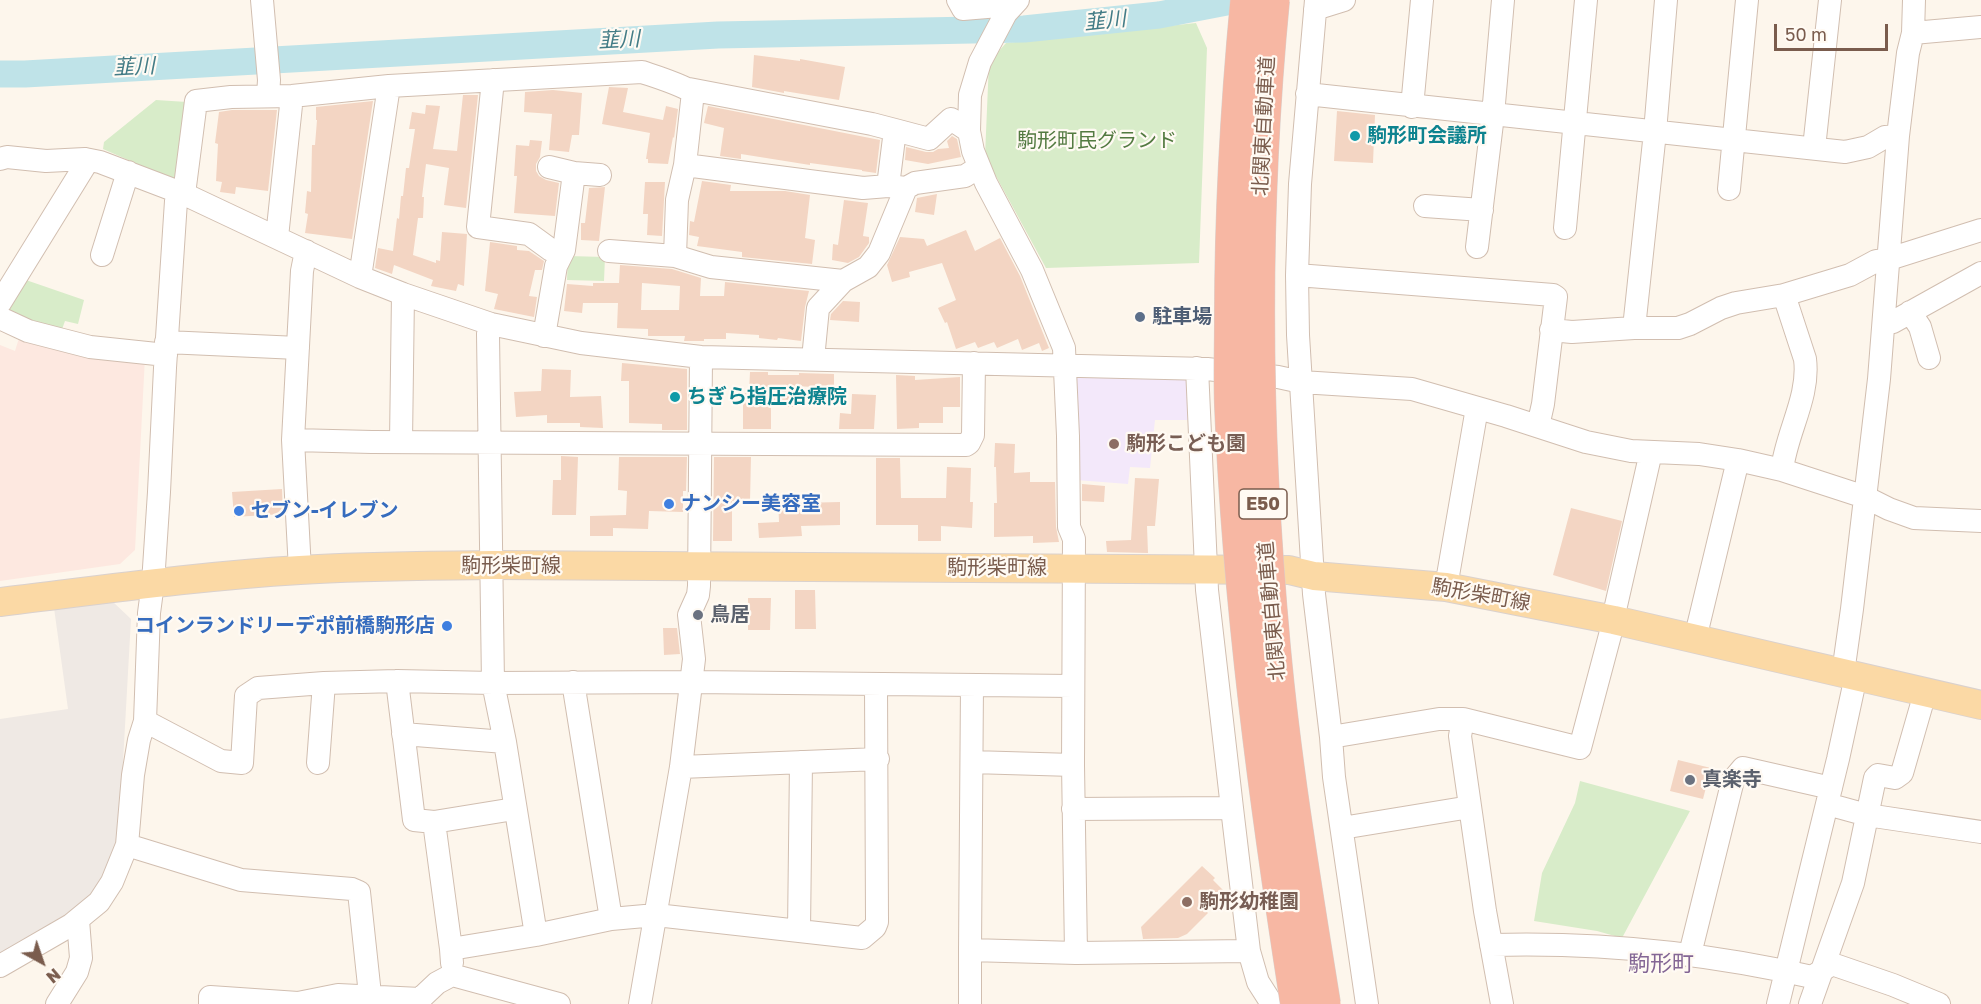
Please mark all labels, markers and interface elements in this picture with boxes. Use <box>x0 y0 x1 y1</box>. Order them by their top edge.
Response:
water label: 韮川 <box>1083 6 1127 36</box>
scale bar <box>1777 12 1891 50</box>
text: 50 m <box>1785 23 1827 45</box>
water label: 韮川 <box>597 26 641 54</box>
water label: 韮川 <box>112 53 156 81</box>
street label: 北関東自動車道 <box>1248 55 1280 197</box>
place label: 駒形町会議所 <box>1367 124 1487 148</box>
park label: 駒形町民グランド <box>1017 129 1177 153</box>
marker: 駒形町会議所 <box>1348 129 1362 143</box>
place label: 駐車場 <box>1152 305 1212 329</box>
marker: 駐車場 <box>1133 310 1147 324</box>
place label: ちぎら指圧治療院 <box>687 385 847 409</box>
marker: ちぎら指圧治療院 <box>668 390 682 404</box>
place label: 駒形こども園 <box>1126 432 1246 456</box>
marker: 駒形こども園 <box>1107 437 1121 451</box>
road number: E50 <box>1239 489 1287 519</box>
place label: ナンシー美容室 <box>681 492 821 516</box>
marker: ナンシー美容室 <box>662 497 676 511</box>
place label: セブン-イレブン <box>251 499 399 523</box>
marker: セブン-イレブン <box>232 504 246 518</box>
street label: 北関東自動車道 <box>1254 540 1290 682</box>
street label: 駒形柴町線 <box>461 554 561 578</box>
street label: 駒形柴町線 <box>947 556 1047 580</box>
street label: 駒形柴町線 <box>1430 574 1532 616</box>
place label: 鳥居 <box>710 603 750 627</box>
marker: 鳥居 <box>691 608 705 622</box>
place label: コインランドリーデポ前橋駒形店 <box>135 614 435 638</box>
marker: コインランドリーデポ前橋駒形店 <box>440 619 454 633</box>
place label: 真楽寺 <box>1702 768 1762 792</box>
marker: 真楽寺 <box>1683 773 1697 787</box>
place label: 駒形幼稚園 <box>1199 890 1299 914</box>
marker: 駒形幼稚園 <box>1180 895 1194 909</box>
north arrow <box>12 932 72 992</box>
district label: 駒形町 <box>1628 951 1694 977</box>
text: N <box>42 964 65 987</box>

